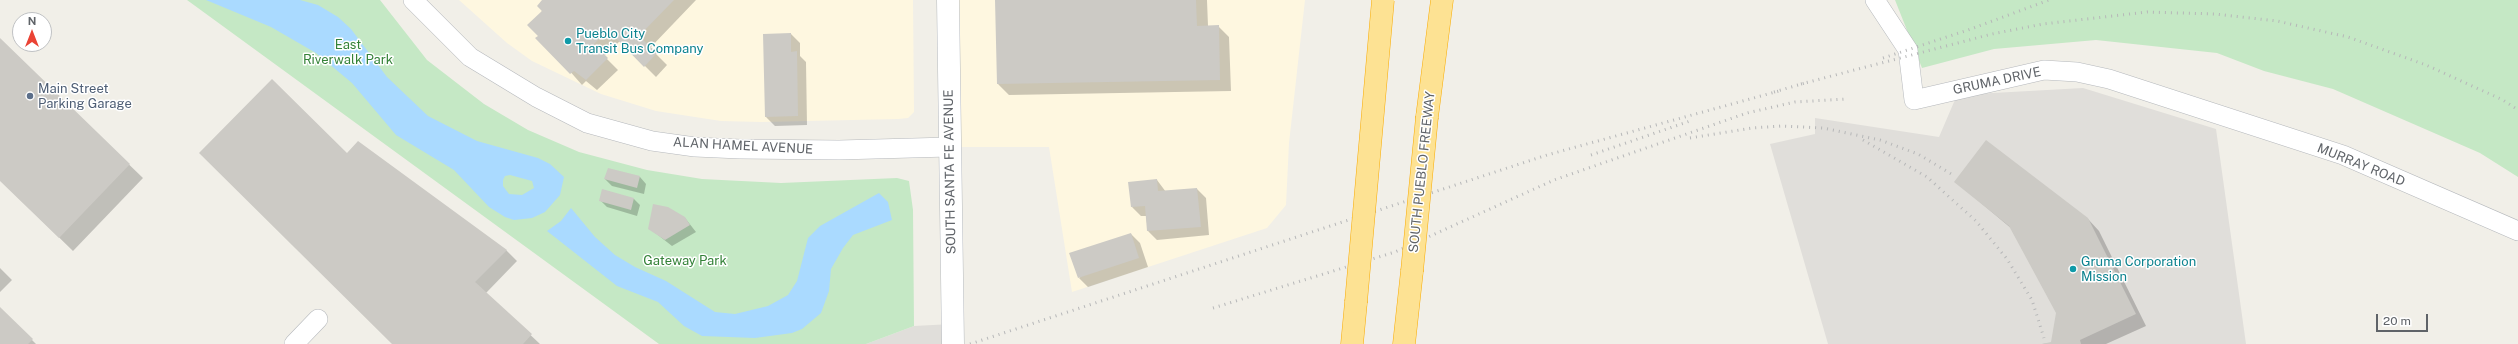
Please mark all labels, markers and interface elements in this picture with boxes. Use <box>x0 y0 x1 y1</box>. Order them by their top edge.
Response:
north arrow <box>12 12 52 52</box>
text: N <box>28 15 36 27</box>
place label: Pueblo City Transit Bus Company <box>576 26 703 57</box>
marker: Pueblo City Transit Bus Company <box>563 36 573 46</box>
park label: East Riverwalk Park <box>303 37 393 68</box>
street label: GRUMA DRIVE <box>1952 64 2042 98</box>
place label: Main Street Parking Garage <box>38 81 132 112</box>
street label: SOUTH SANTA FE AVENUE <box>941 89 959 255</box>
marker: Main Street Parking Garage <box>25 91 35 101</box>
street label: SOUTH PUEBLO FREEWAY <box>1406 91 1438 253</box>
street label: ALAN HAMEL AVENUE <box>673 135 813 157</box>
street label: MURRAY ROAD <box>2315 140 2407 190</box>
park label: Gateway Park <box>643 253 727 269</box>
place label: Gruma Corporation Mission <box>2081 254 2196 285</box>
marker: Gruma Corporation Mission <box>2068 264 2078 274</box>
scale bar <box>2378 306 2430 332</box>
text: 20 m <box>2383 314 2411 328</box>

